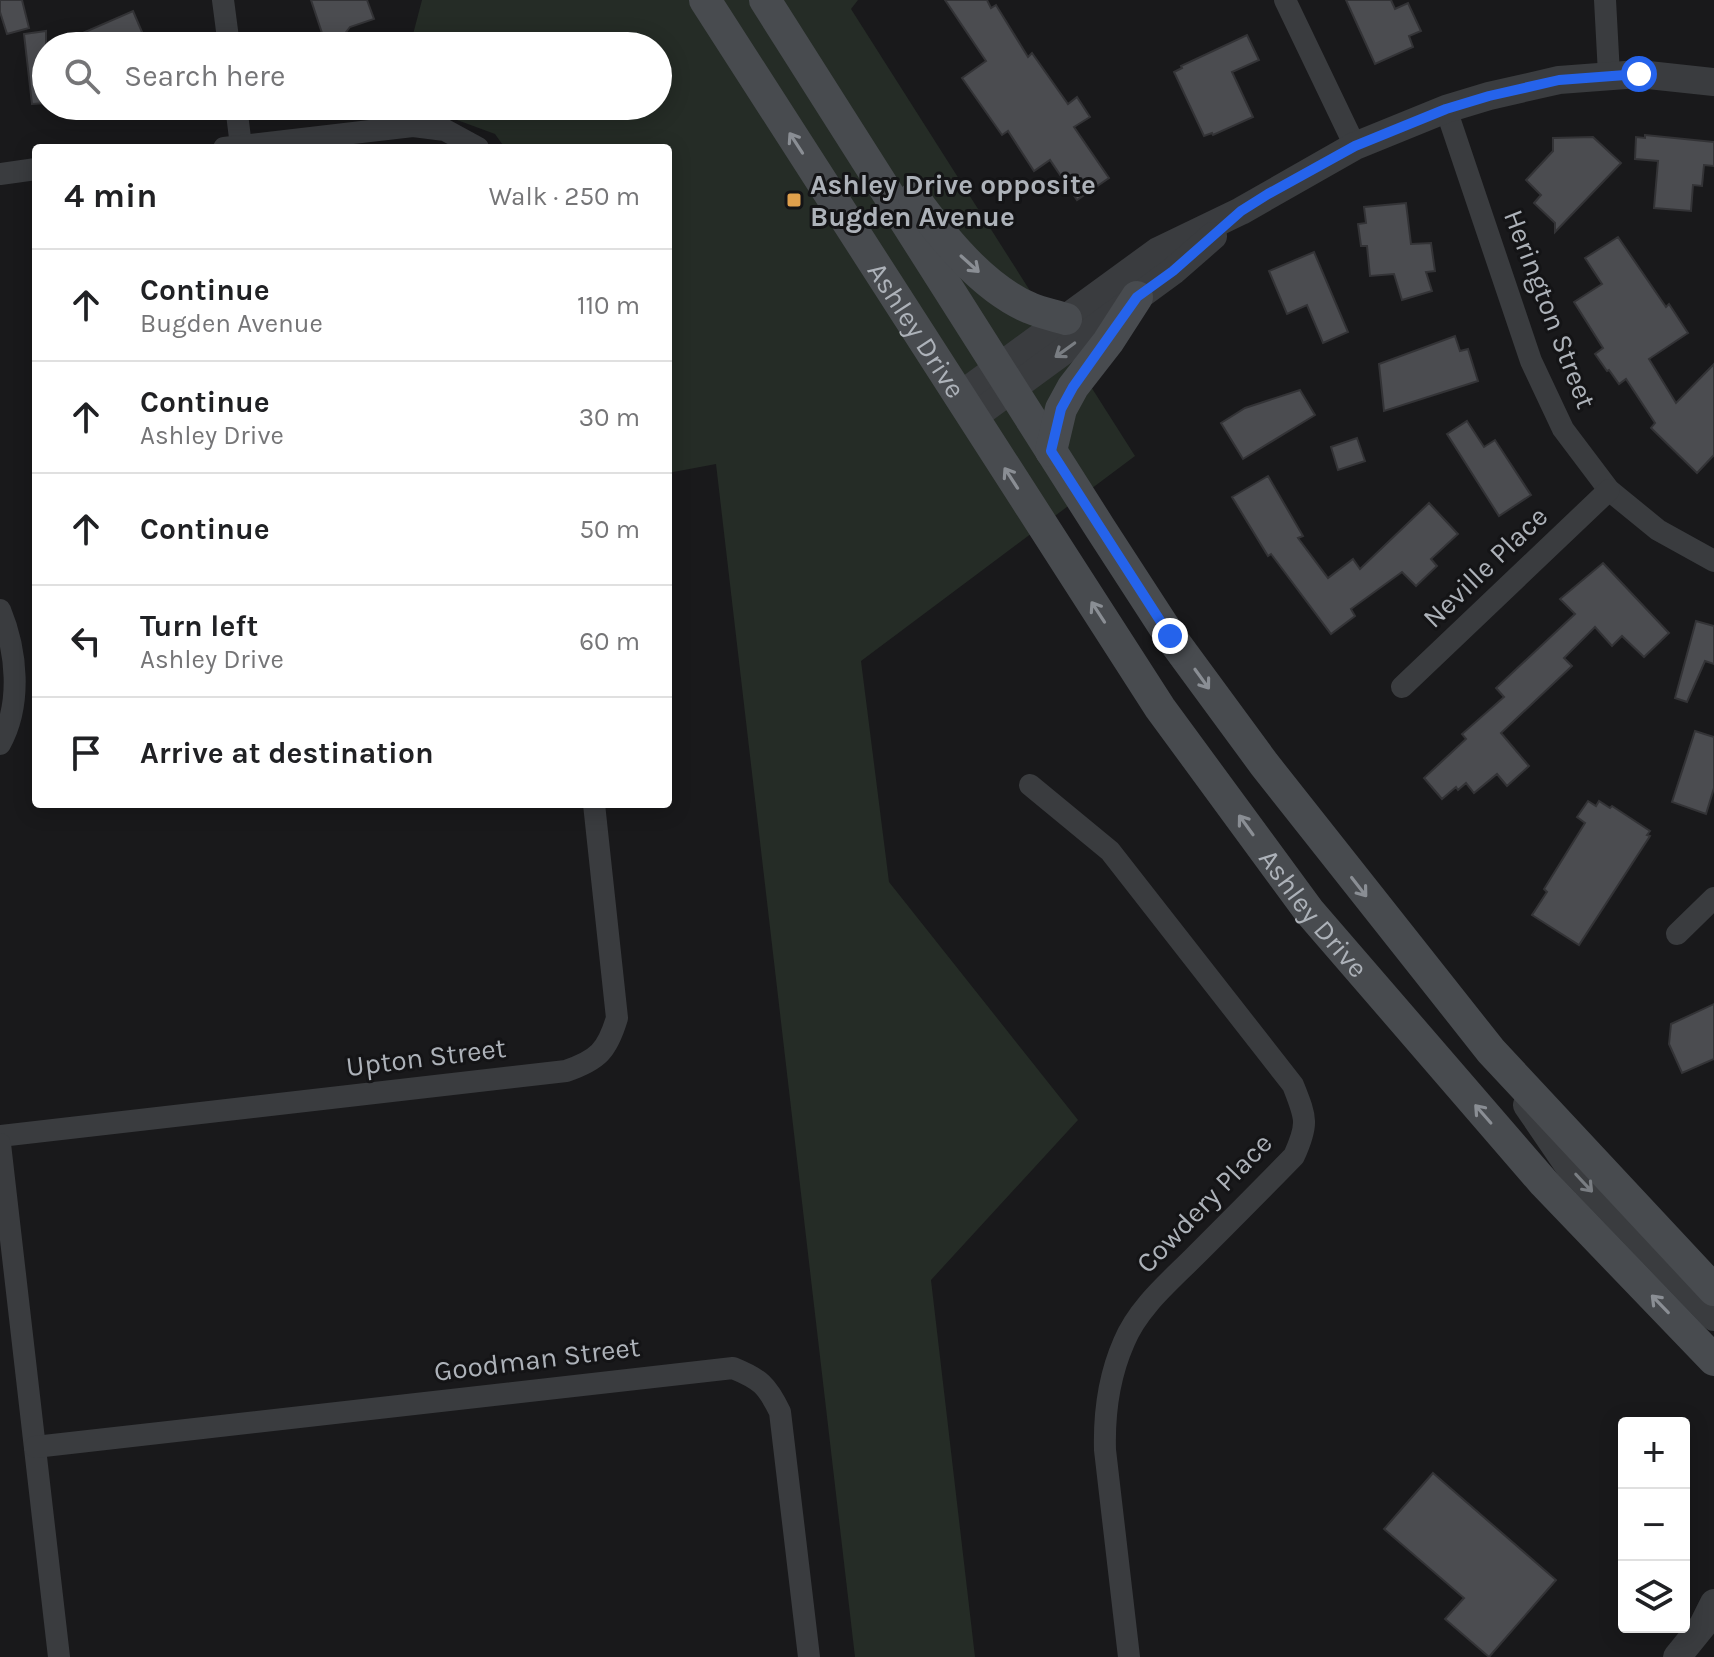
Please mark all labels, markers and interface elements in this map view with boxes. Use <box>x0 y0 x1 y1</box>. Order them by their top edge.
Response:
search box <box>32 32 672 120</box>
icon: search <box>60 54 104 98</box>
route start <box>1621 56 1657 92</box>
text: Search here <box>124 58 285 94</box>
one-way arrow <box>787 132 804 154</box>
place label: Ashley Drive opposite Bugden Avenue <box>810 168 1096 233</box>
text: 4 min <box>64 176 157 216</box>
text: Walk · 250 m <box>489 181 640 212</box>
marker: Ashley Drive opposite Bugden Avenue <box>785 191 803 209</box>
street label: Herington Street <box>1497 205 1603 413</box>
one-way arrow <box>960 254 980 273</box>
street label: Ashley Drive <box>861 256 973 404</box>
text: Continue <box>140 272 270 308</box>
icon: ahead <box>64 283 108 327</box>
text: 110 m <box>577 290 640 321</box>
text: Bugden Avenue <box>140 308 323 339</box>
one-way arrow <box>1054 342 1076 359</box>
text: Continue <box>140 384 270 420</box>
icon: ahead <box>64 395 108 439</box>
text: 30 m <box>579 402 640 433</box>
text: Ashley Drive <box>140 420 284 451</box>
one-way arrow <box>1002 468 1019 490</box>
street label: Neville Place <box>1416 499 1554 635</box>
icon: ahead <box>64 507 108 551</box>
text: Continue <box>140 511 270 547</box>
text: 50 m <box>579 514 640 545</box>
one-way arrow <box>1089 601 1105 624</box>
text: Turn left <box>140 608 258 644</box>
route end <box>1152 618 1188 654</box>
icon: left <box>64 619 108 663</box>
text: 60 m <box>579 626 640 657</box>
text: Ashley Drive <box>140 644 284 675</box>
one-way arrow <box>1194 668 1210 690</box>
icon: arrive <box>64 731 108 775</box>
text: Arrive at destination <box>140 735 434 771</box>
one-way arrow <box>1238 815 1255 837</box>
street label: Ashley Drive <box>1253 842 1375 984</box>
one-way arrow <box>1350 876 1367 897</box>
street label: Upton Street <box>344 1031 508 1083</box>
one-way arrow <box>1474 1104 1492 1124</box>
street label: Cowdery Place <box>1129 1126 1279 1280</box>
one-way arrow <box>1575 1172 1593 1192</box>
one-way arrow <box>1651 1295 1670 1314</box>
street label: Goodman Street <box>432 1330 642 1388</box>
map controls <box>1618 1417 1690 1633</box>
button: + <box>1618 1417 1690 1489</box>
button: − <box>1618 1489 1690 1561</box>
button: layers <box>1618 1561 1690 1633</box>

